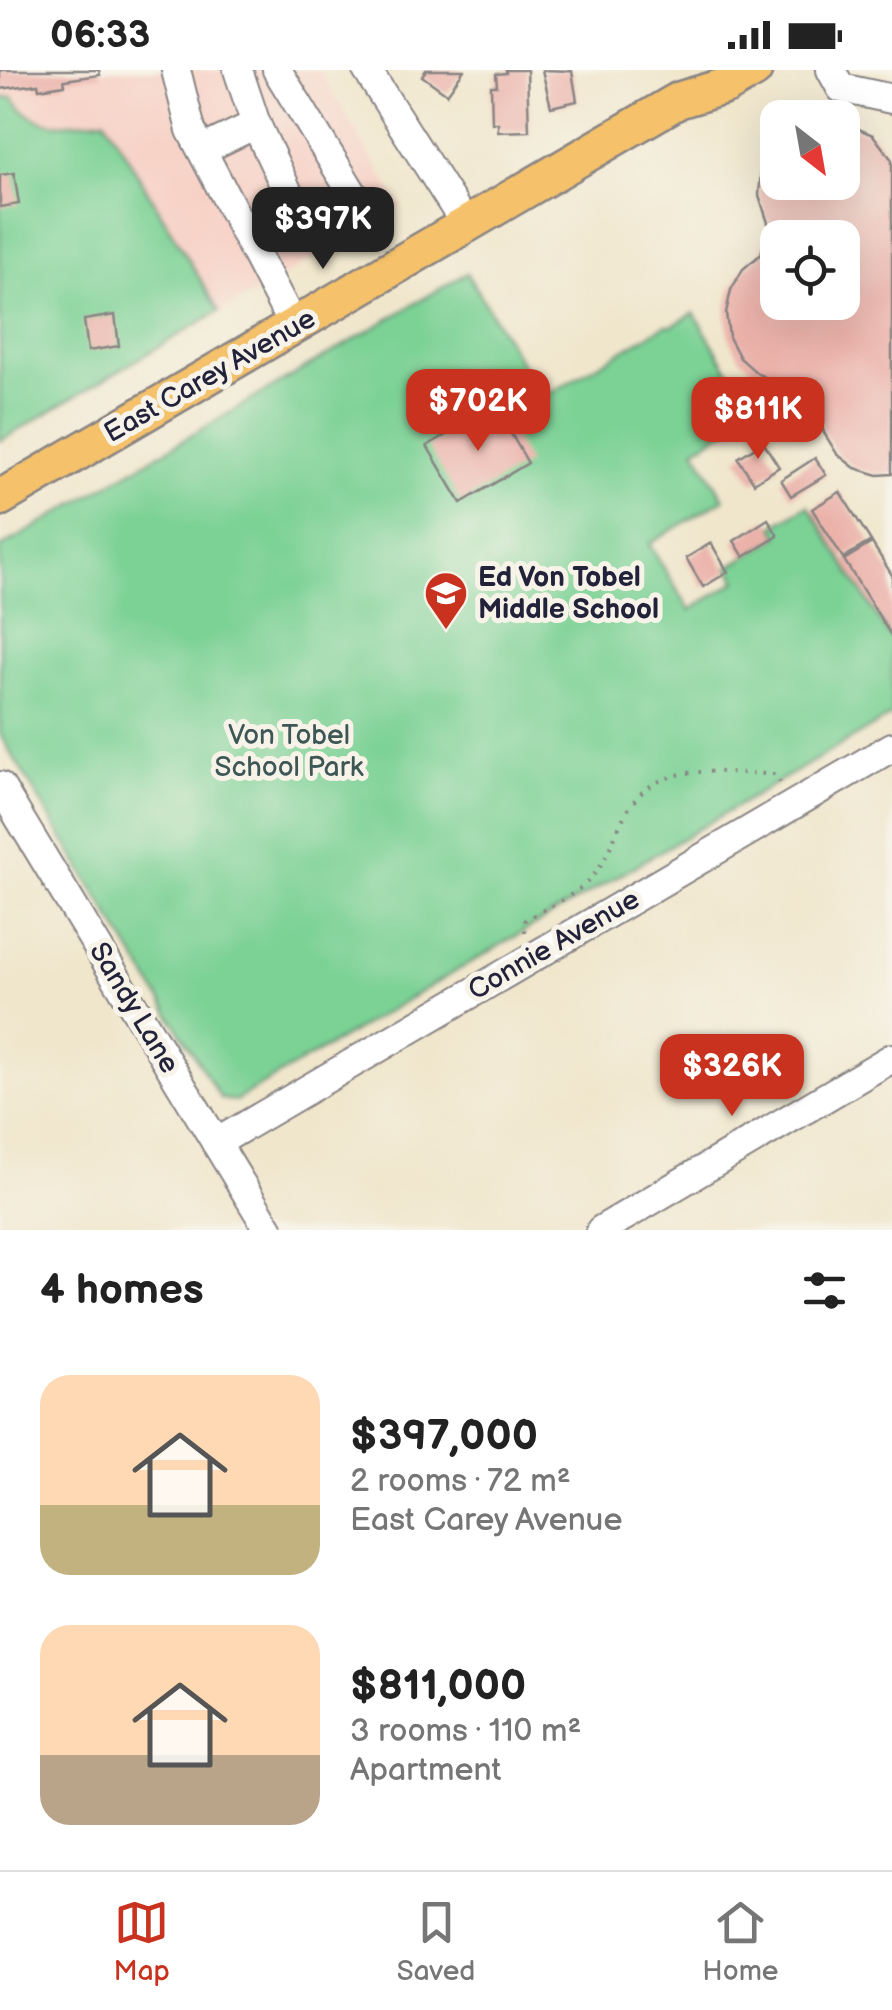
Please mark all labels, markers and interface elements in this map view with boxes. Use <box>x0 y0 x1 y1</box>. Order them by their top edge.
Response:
text: 06:33 <box>50 13 150 58</box>
north arrow <box>760 100 860 200</box>
map controls <box>760 100 860 320</box>
pin: $397K <box>253 187 393 272</box>
text: $397K <box>274 200 372 239</box>
button: locate <box>760 220 860 320</box>
street label: East Carey Avenue <box>99 302 321 450</box>
pin: $702K <box>408 369 548 454</box>
pin: $811K <box>688 377 828 462</box>
text: $702K <box>428 382 528 421</box>
text: $811K <box>713 390 803 429</box>
place label: Ed Von Tobel Middle School <box>478 561 659 626</box>
school or university icon: Ed Von Tobel Middle School <box>423 570 469 631</box>
park label: Von Tobel School Park <box>214 719 364 784</box>
street label: Connie Avenue <box>463 883 645 1007</box>
street label: Sandy Lane <box>82 937 186 1079</box>
pin: $326K <box>662 1034 802 1119</box>
text: $326K <box>682 1047 782 1086</box>
icon: filters <box>797 1263 852 1318</box>
text: 4 homes <box>40 1265 204 1316</box>
text: $397,000 <box>350 1411 538 1462</box>
icon: home <box>120 1415 240 1535</box>
text: 2 rooms · 72 m² <box>350 1462 571 1501</box>
text: East Carey Avenue <box>350 1501 622 1540</box>
text: $811,000 <box>350 1661 526 1712</box>
icon: home <box>120 1665 240 1785</box>
text: 3 rooms · 110 m² <box>350 1712 581 1751</box>
text: Apartment <box>350 1751 501 1790</box>
tab: Map <box>114 1895 170 1988</box>
tab: Saved <box>397 1895 475 1988</box>
tab: Home <box>702 1895 778 1988</box>

